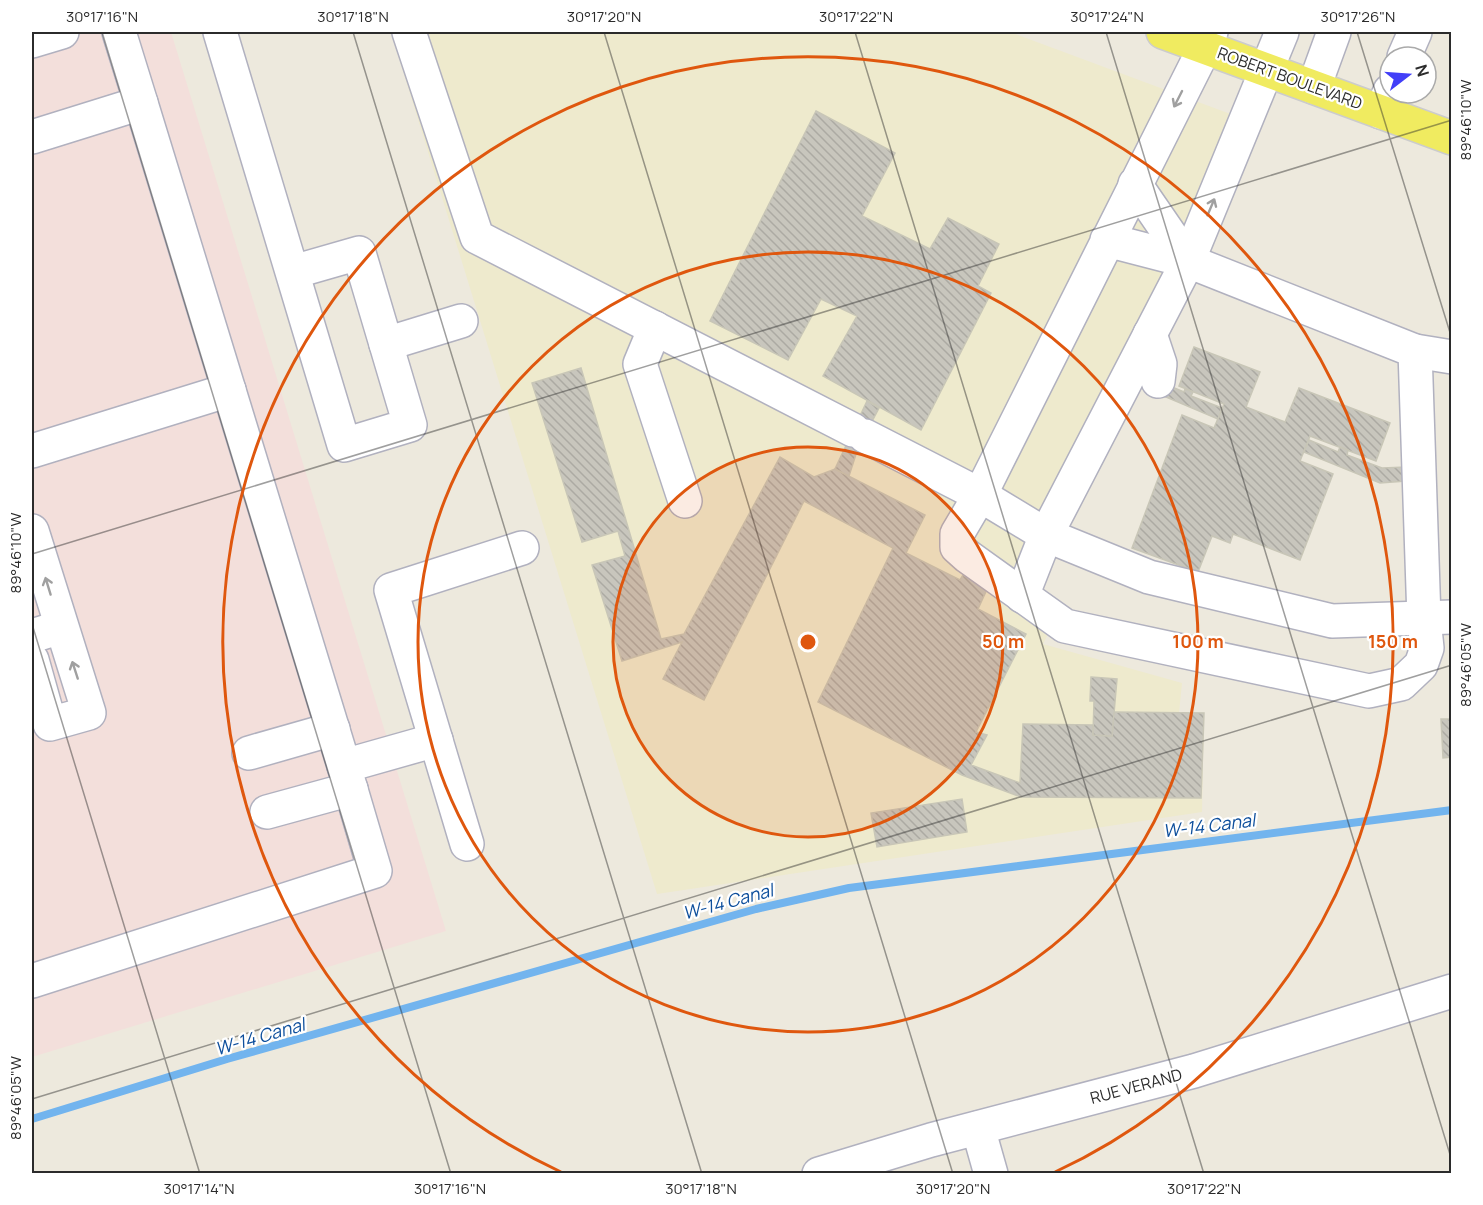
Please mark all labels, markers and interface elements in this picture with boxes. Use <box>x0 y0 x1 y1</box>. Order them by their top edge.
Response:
text: 30°17'16"N <box>66 6 138 27</box>
text: 30°17'18"N <box>317 6 389 27</box>
text: 30°17'20"N <box>567 6 641 27</box>
text: 30°17'22"N <box>819 6 893 27</box>
text: 30°17'24"N <box>1070 6 1144 27</box>
text: 30°17'26"N <box>1321 6 1395 27</box>
street label: ROBERT BOULEVARD <box>1215 42 1366 114</box>
north arrow <box>1378 45 1438 105</box>
text: N <box>1410 62 1435 79</box>
text: 89°46'10"W <box>1455 79 1476 161</box>
one-way arrow <box>1172 90 1183 108</box>
one-way arrow <box>1206 198 1217 216</box>
text: 89°46'10"W <box>5 512 26 594</box>
one-way arrow <box>42 576 53 595</box>
text: 89°46'05"W <box>1455 623 1476 707</box>
text: 50 m <box>982 629 1024 653</box>
text: 100 m <box>1172 629 1224 653</box>
text: 150 m <box>1368 629 1418 653</box>
centre of rings <box>798 632 818 652</box>
one-way arrow <box>69 661 80 680</box>
water label: W-14 Canal <box>1161 807 1259 843</box>
water label: W-14 Canal <box>680 877 778 925</box>
water label: W-14 Canal <box>212 1011 310 1060</box>
text: 89°46'05"W <box>5 1056 26 1140</box>
street label: RUE VERAND <box>1088 1063 1185 1109</box>
text: 30°17'14"N <box>163 1178 235 1199</box>
text: 30°17'16"N <box>414 1178 486 1199</box>
text: 30°17'18"N <box>665 1178 737 1199</box>
text: 30°17'20"N <box>916 1178 990 1199</box>
text: 30°17'22"N <box>1167 1178 1241 1199</box>

